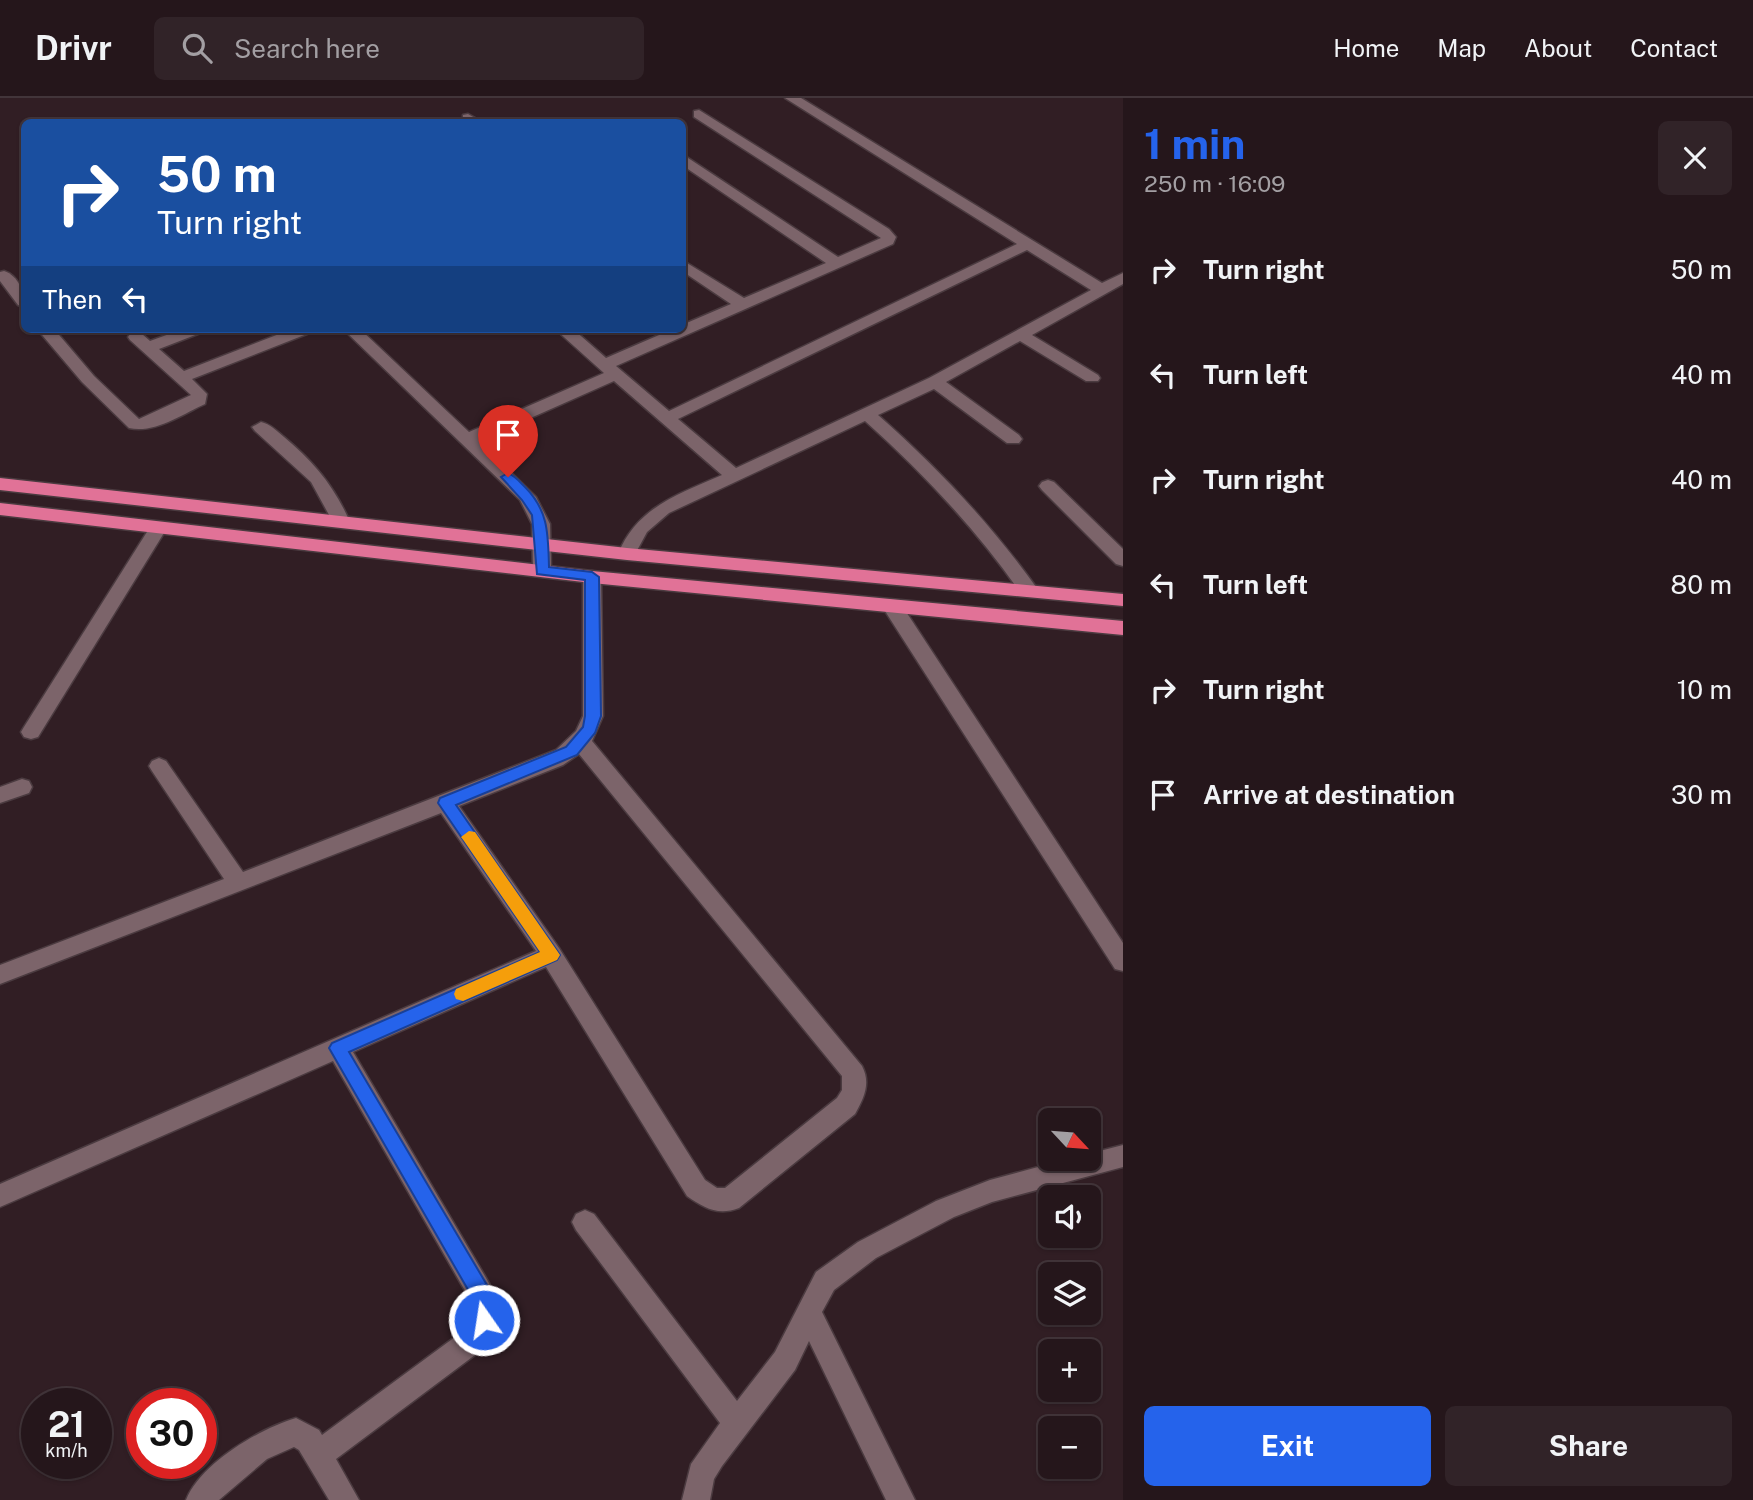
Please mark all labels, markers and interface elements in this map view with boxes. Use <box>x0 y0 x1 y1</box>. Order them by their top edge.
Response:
search box <box>154 17 644 80</box>
text: Drivr <box>35 29 112 67</box>
icon: search <box>178 29 216 67</box>
text: Search here <box>234 33 380 64</box>
text: Home <box>1333 34 1399 62</box>
text: Map <box>1437 34 1486 62</box>
text: About <box>1524 34 1592 62</box>
text: Contact <box>1630 34 1718 62</box>
text: 1 min <box>1144 119 1245 168</box>
button: close <box>1658 121 1732 195</box>
text: 50 m <box>157 145 277 203</box>
icon: right <box>42 147 133 238</box>
text: 250 m · 16:09 <box>1144 170 1285 197</box>
text: Turn right <box>157 204 302 241</box>
icon: right <box>1144 251 1182 289</box>
text: Turn right <box>1203 254 1325 285</box>
text: 50 m <box>1671 254 1732 285</box>
icon: left <box>116 280 154 318</box>
text: Then <box>42 284 102 315</box>
icon: left <box>1144 356 1182 394</box>
text: Turn left <box>1203 359 1308 390</box>
text: 40 m <box>1671 359 1732 390</box>
pin <box>478 405 538 477</box>
icon: arrive <box>489 416 527 454</box>
icon: right <box>1144 461 1182 499</box>
text: Turn right <box>1203 464 1325 495</box>
text: 40 m <box>1671 464 1732 495</box>
icon: left <box>1144 566 1182 604</box>
text: Turn left <box>1203 569 1308 600</box>
text: 80 m <box>1671 569 1732 600</box>
icon: right <box>1144 671 1182 709</box>
text: Turn right <box>1203 674 1325 705</box>
text: 10 m <box>1677 674 1732 705</box>
icon: arrive <box>1144 776 1182 814</box>
text: Arrive at destination <box>1203 779 1455 810</box>
text: 30 m <box>1671 779 1732 810</box>
north arrow <box>1038 1108 1101 1171</box>
map controls <box>1038 1108 1101 1479</box>
button: sound <box>1038 1185 1101 1248</box>
button: layers <box>1038 1262 1101 1325</box>
position arrow <box>447 1283 521 1357</box>
button: + <box>1038 1339 1101 1402</box>
speed limit sign: 30 <box>126 1388 217 1479</box>
text: 21 <box>48 1404 85 1445</box>
button: Exit <box>1144 1406 1431 1486</box>
button: Share <box>1445 1406 1732 1486</box>
button: − <box>1038 1416 1101 1479</box>
text: km/h <box>45 1440 88 1461</box>

